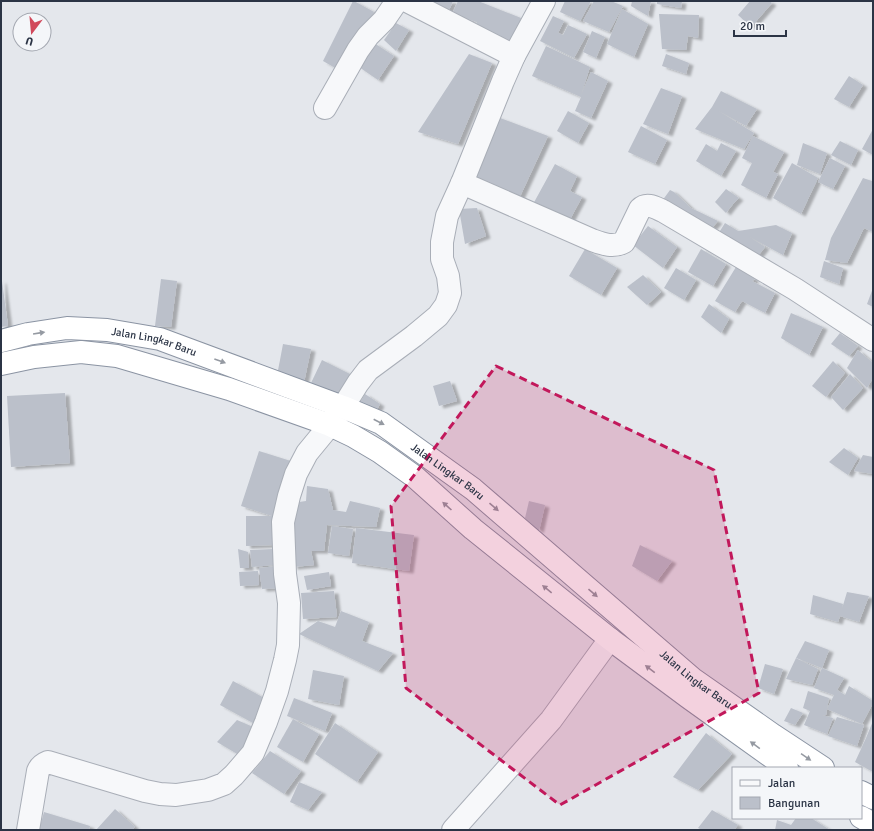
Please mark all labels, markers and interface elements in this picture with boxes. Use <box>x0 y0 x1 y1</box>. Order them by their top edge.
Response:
north arrow <box>12 12 52 52</box>
scale bar <box>734 12 786 38</box>
text: 20 m <box>740 19 765 34</box>
text: U <box>24 34 35 48</box>
street label: Jalan Lingkar Baru <box>111 324 199 359</box>
one-way arrow <box>33 330 45 336</box>
one-way arrow <box>214 359 226 365</box>
one-way arrow <box>373 419 385 425</box>
street label: Jalan Lingkar Baru <box>408 440 487 502</box>
one-way arrow <box>442 502 452 511</box>
one-way arrow <box>489 503 500 512</box>
one-way arrow <box>542 585 553 593</box>
one-way arrow <box>587 588 598 597</box>
street label: Jalan Lingkar Baru <box>657 647 735 711</box>
one-way arrow <box>644 665 655 673</box>
one-way arrow <box>750 741 760 749</box>
one-way arrow <box>801 753 812 761</box>
legend <box>732 767 862 819</box>
text: Jalan <box>768 776 795 791</box>
text: Bangunan <box>768 796 820 811</box>

